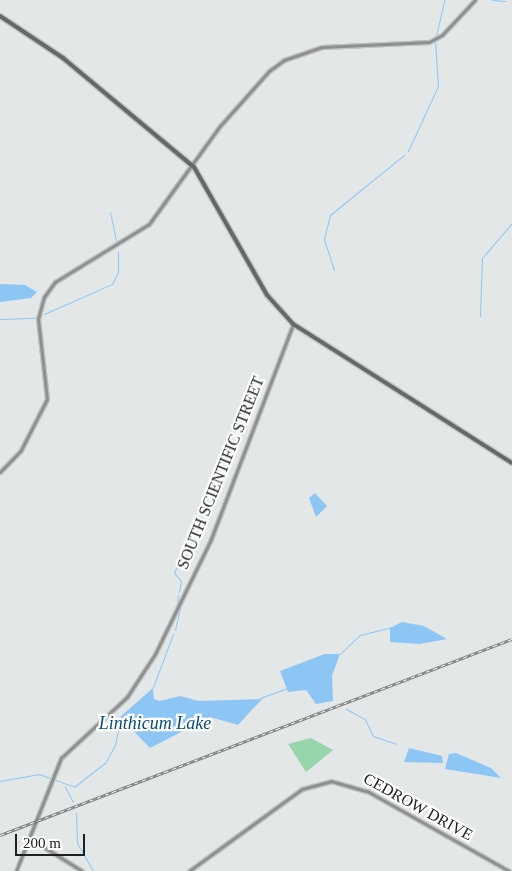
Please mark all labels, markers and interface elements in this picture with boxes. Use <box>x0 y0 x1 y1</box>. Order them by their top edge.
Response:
street label: SOUTH SCIENTIFIC STREET <box>173 374 269 572</box>
water label: Linthicum Lake <box>99 712 211 734</box>
street label: CEDROW DRIVE <box>360 769 476 845</box>
scale bar <box>18 824 88 856</box>
text: 200 m <box>23 835 61 851</box>

